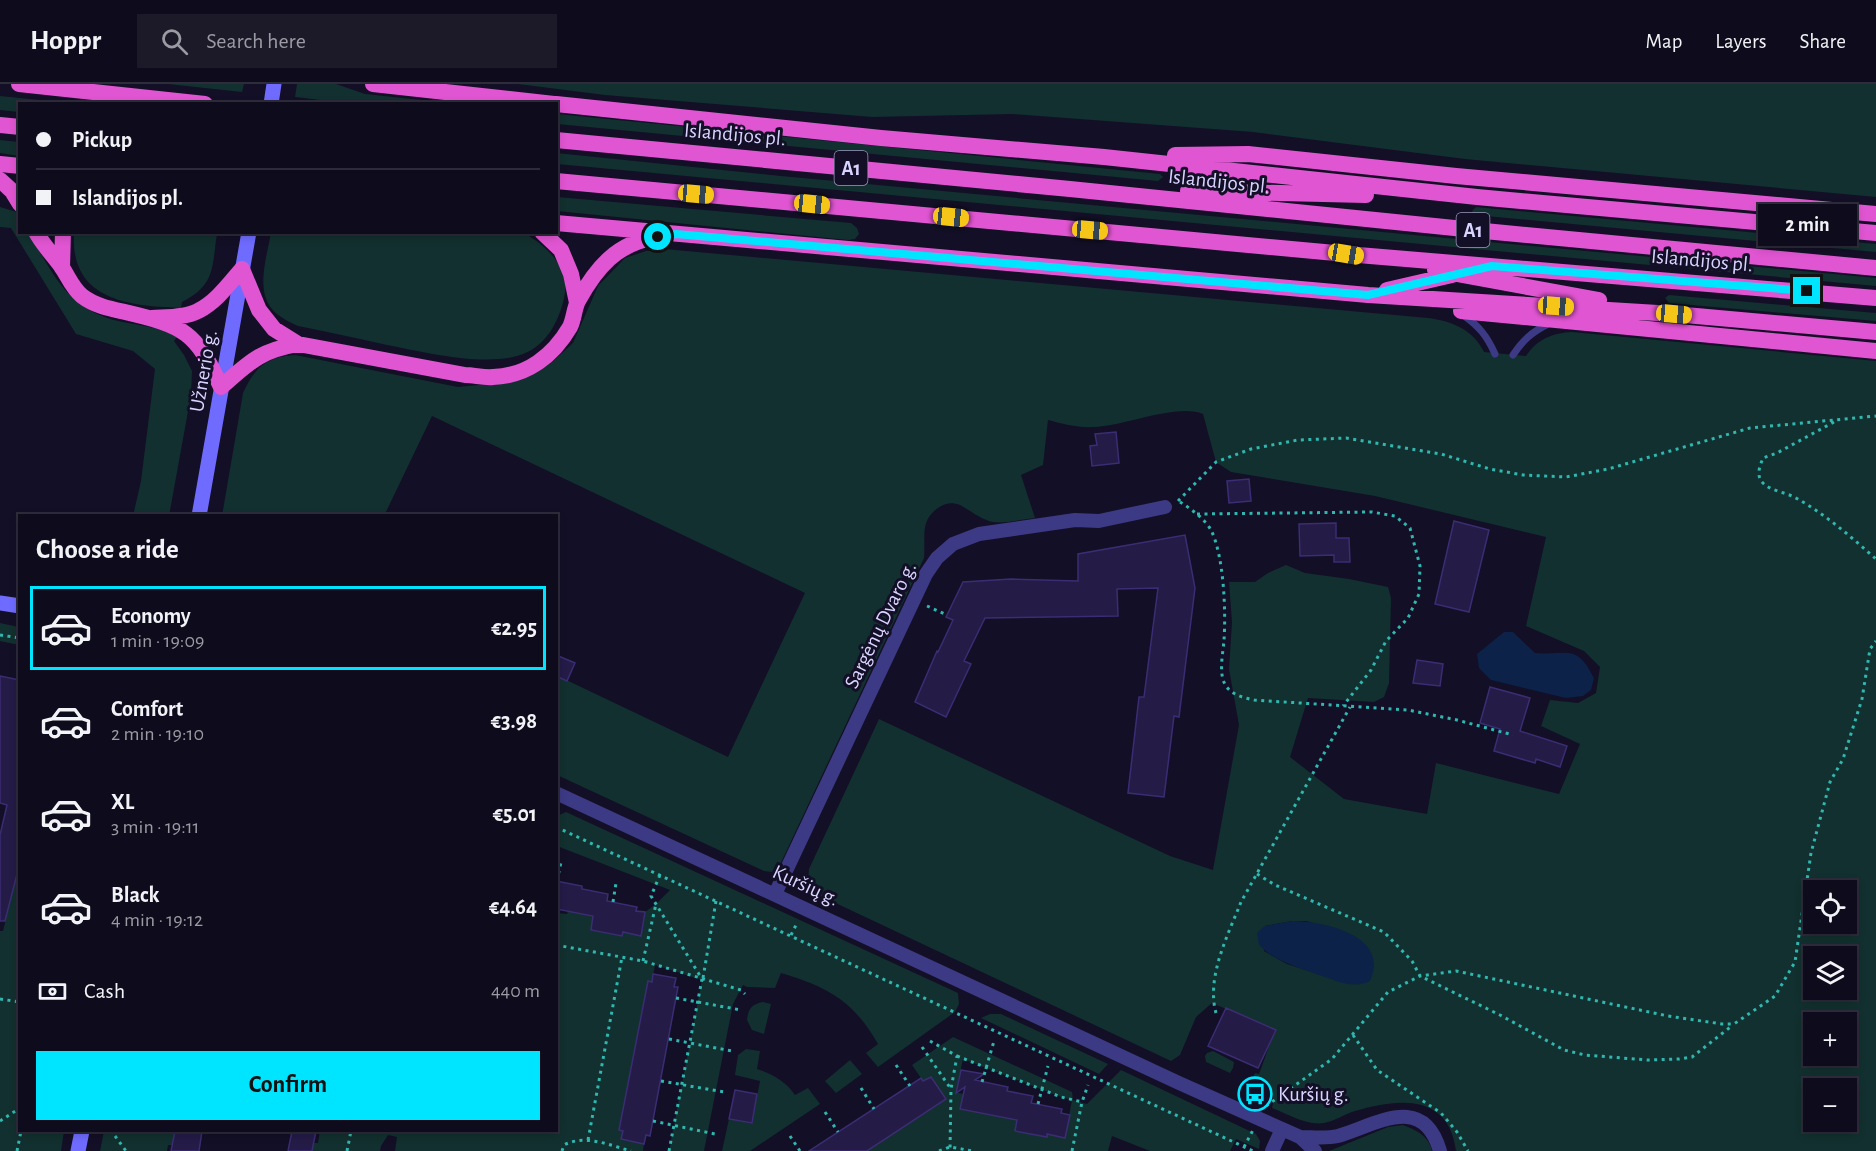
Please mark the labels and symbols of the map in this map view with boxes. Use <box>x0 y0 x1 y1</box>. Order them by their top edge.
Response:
street label: Islandijos pl. <box>683 120 787 149</box>
road number: A1 <box>834 151 868 185</box>
street label: Islandijos pl. <box>1167 166 1271 197</box>
car <box>677 183 715 205</box>
car <box>793 193 831 215</box>
callout: 2 min <box>1758 204 1856 246</box>
car <box>932 206 970 228</box>
road number: A1 <box>1456 213 1490 247</box>
car <box>1071 219 1109 241</box>
route start <box>644 223 671 250</box>
car <box>1327 242 1365 266</box>
street label: Islandijos pl. <box>1650 246 1754 275</box>
route end <box>1793 277 1820 304</box>
car <box>1537 296 1575 316</box>
car <box>1655 303 1693 325</box>
street label: Užnerio g. <box>186 328 221 414</box>
street label: Sargėnų Dvaro g. <box>841 559 920 692</box>
street label: Kuršių g. <box>769 861 842 910</box>
bus stop icon: Kuršių g. <box>1237 1076 1273 1112</box>
place label: Kuršių g. <box>1278 1084 1349 1105</box>

